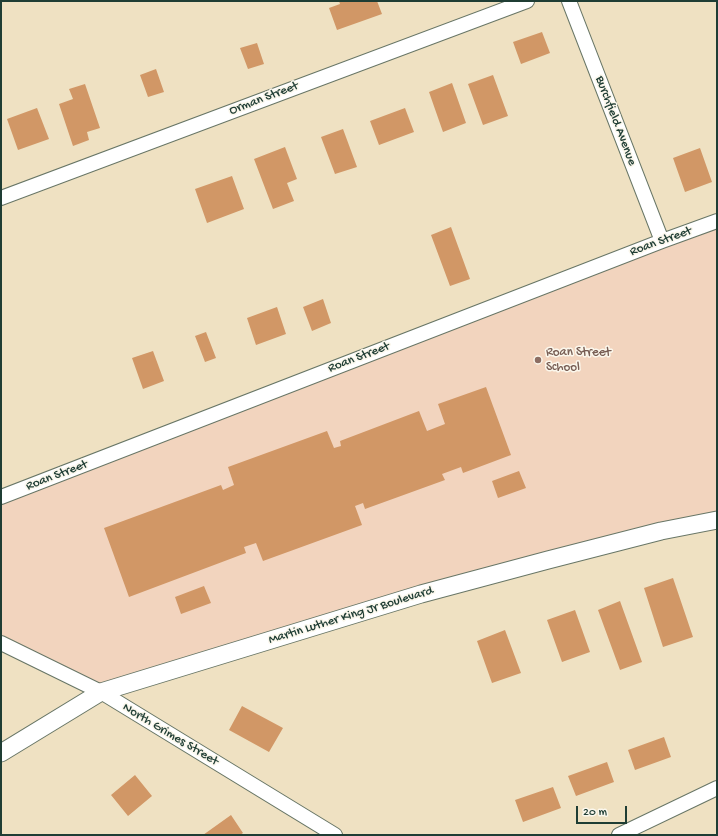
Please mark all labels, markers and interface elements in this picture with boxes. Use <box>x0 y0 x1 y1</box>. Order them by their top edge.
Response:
street label: Burchfield Avenue <box>591 74 639 168</box>
street label: Orman Street <box>227 79 301 119</box>
street label: Roan Street <box>628 224 694 260</box>
street label: Roan Street <box>326 339 392 377</box>
place label: Roan Street School <box>546 345 611 376</box>
marker: Roan Street School <box>533 355 543 365</box>
street label: Roan Street <box>24 457 90 495</box>
street label: Martin Luther King Jr Boulevard <box>267 584 435 648</box>
street label: North Grimes Street <box>119 700 221 770</box>
scale bar <box>578 798 629 824</box>
text: 20 m <box>583 806 607 820</box>

